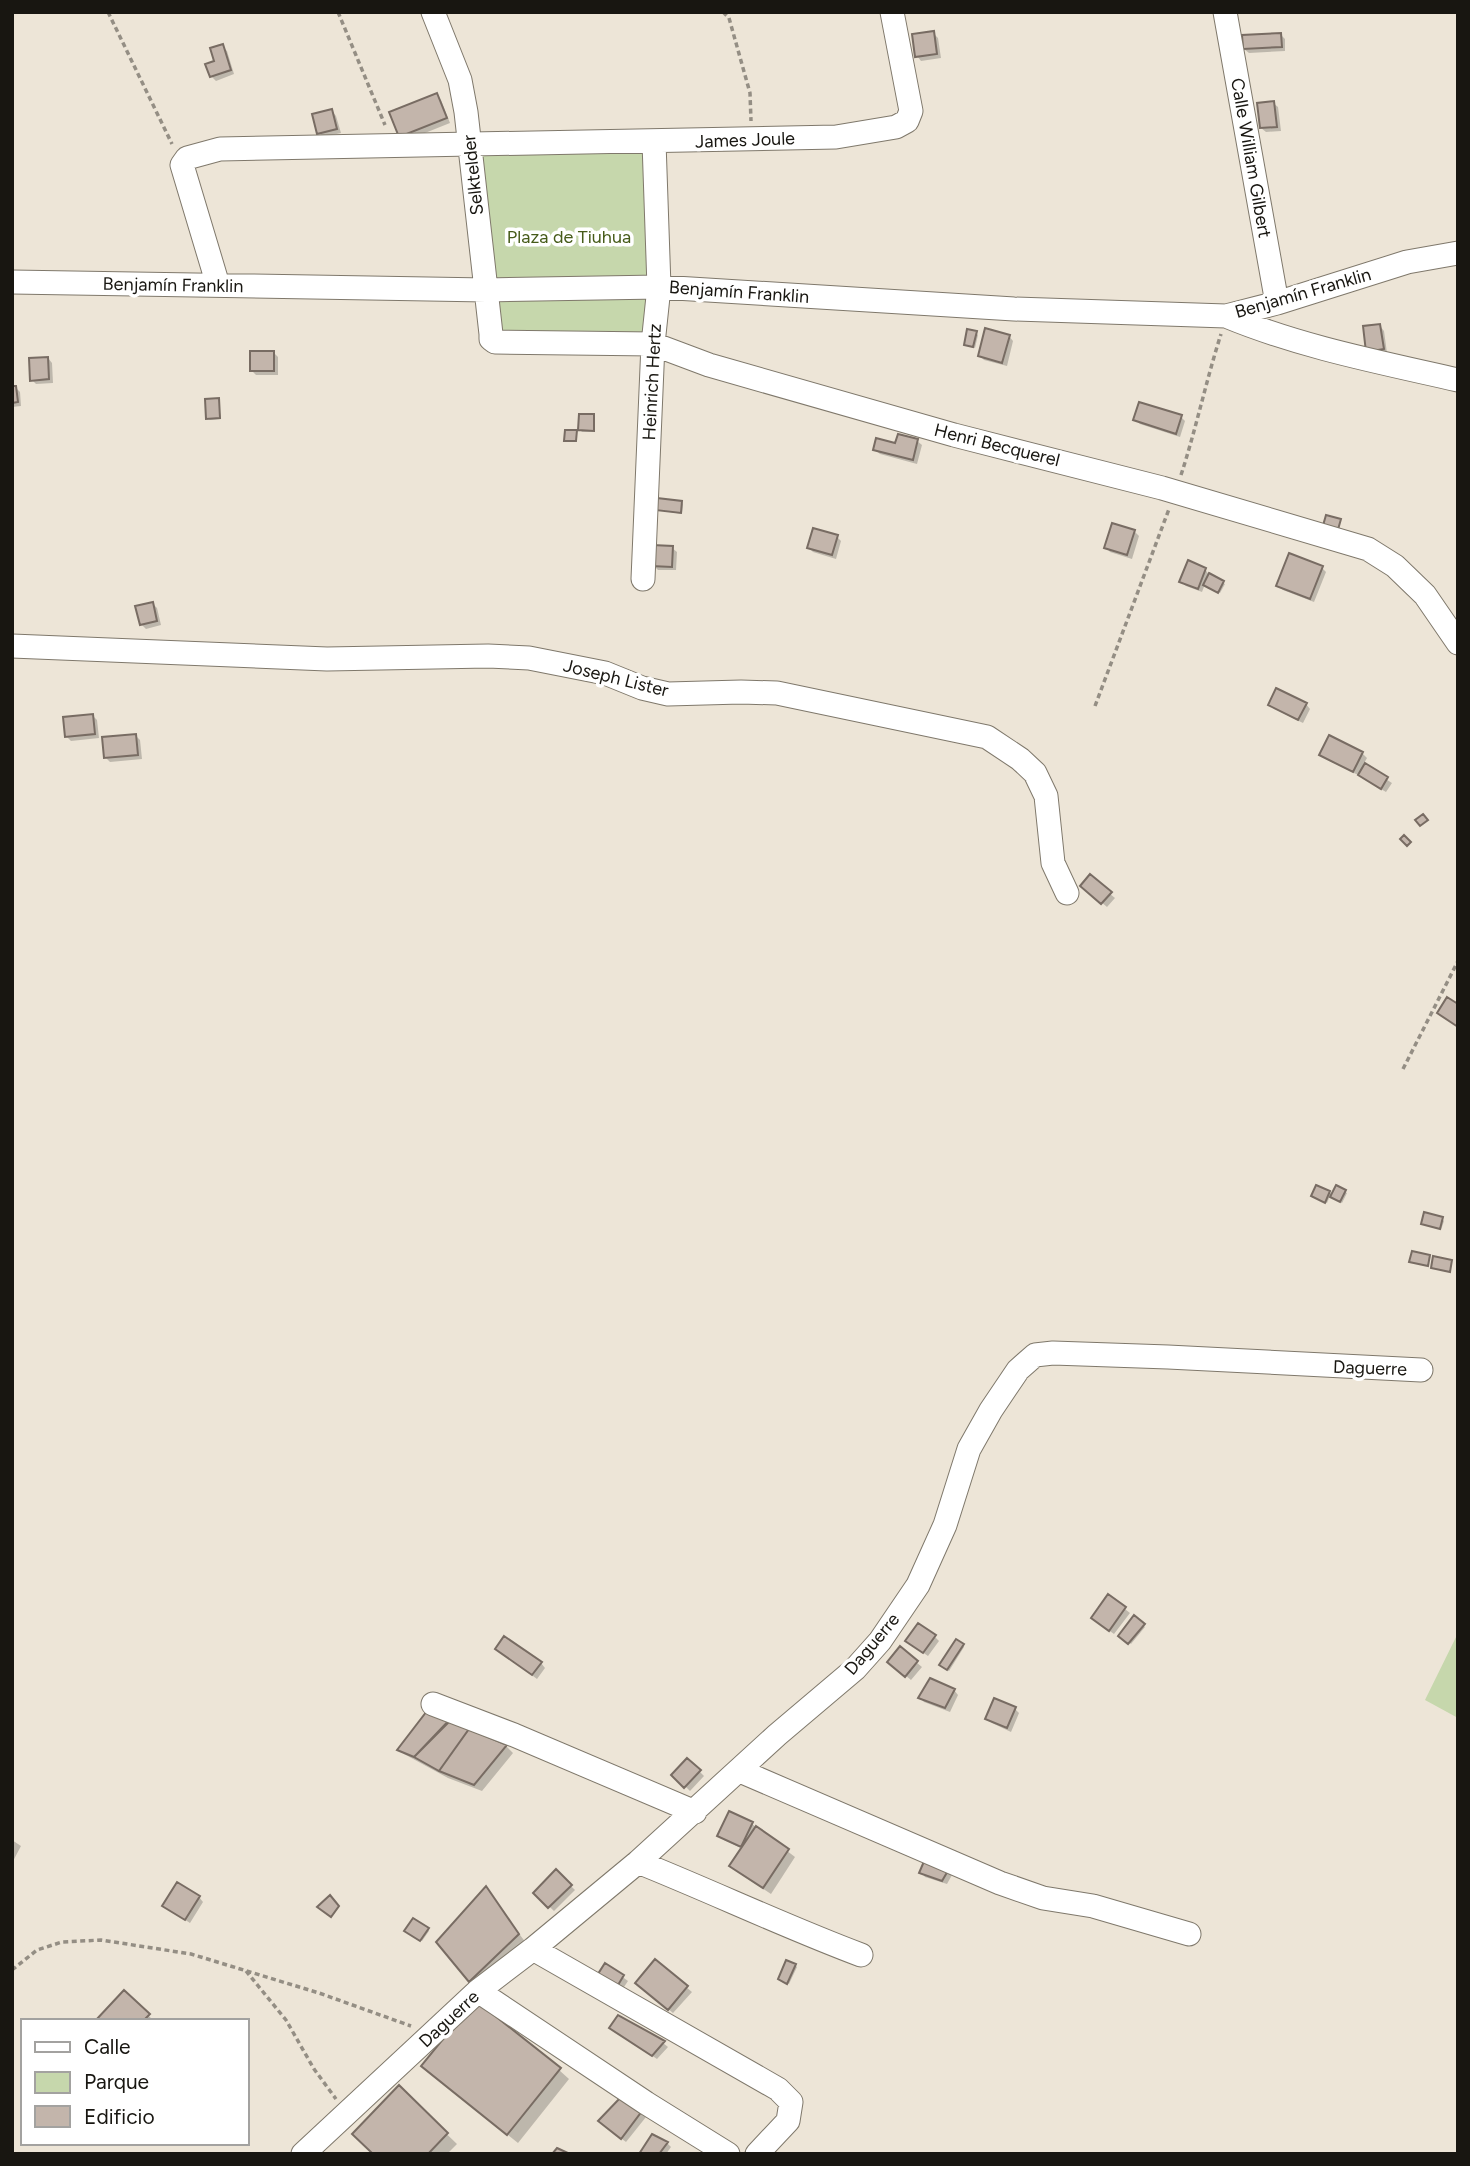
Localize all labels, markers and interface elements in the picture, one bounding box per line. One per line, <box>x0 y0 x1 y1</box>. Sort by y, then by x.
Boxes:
street label: Calle William Gilbert <box>1226 76 1276 240</box>
street label: James Joule <box>695 127 796 153</box>
street label: Selktelder <box>458 134 488 216</box>
park label: Plaza de Tiuhua <box>507 226 631 248</box>
street label: Benjamín Franklin <box>1232 263 1374 323</box>
street label: Benjamín Franklin <box>102 273 244 297</box>
street label: Benjamín Franklin <box>668 276 810 308</box>
street label: Heinrich Hertz <box>638 323 666 441</box>
street label: Henri Becquerel <box>932 419 1062 471</box>
street label: Joseph Lister <box>561 654 671 702</box>
street label: Daguerre <box>1333 1356 1408 1380</box>
street label: Daguerre <box>840 1608 904 1679</box>
street label: Daguerre <box>414 1986 484 2052</box>
legend <box>21 2019 248 2145</box>
text: Calle <box>84 2034 131 2059</box>
text: Parque <box>84 2069 149 2094</box>
text: Edificio <box>84 2104 155 2129</box>

